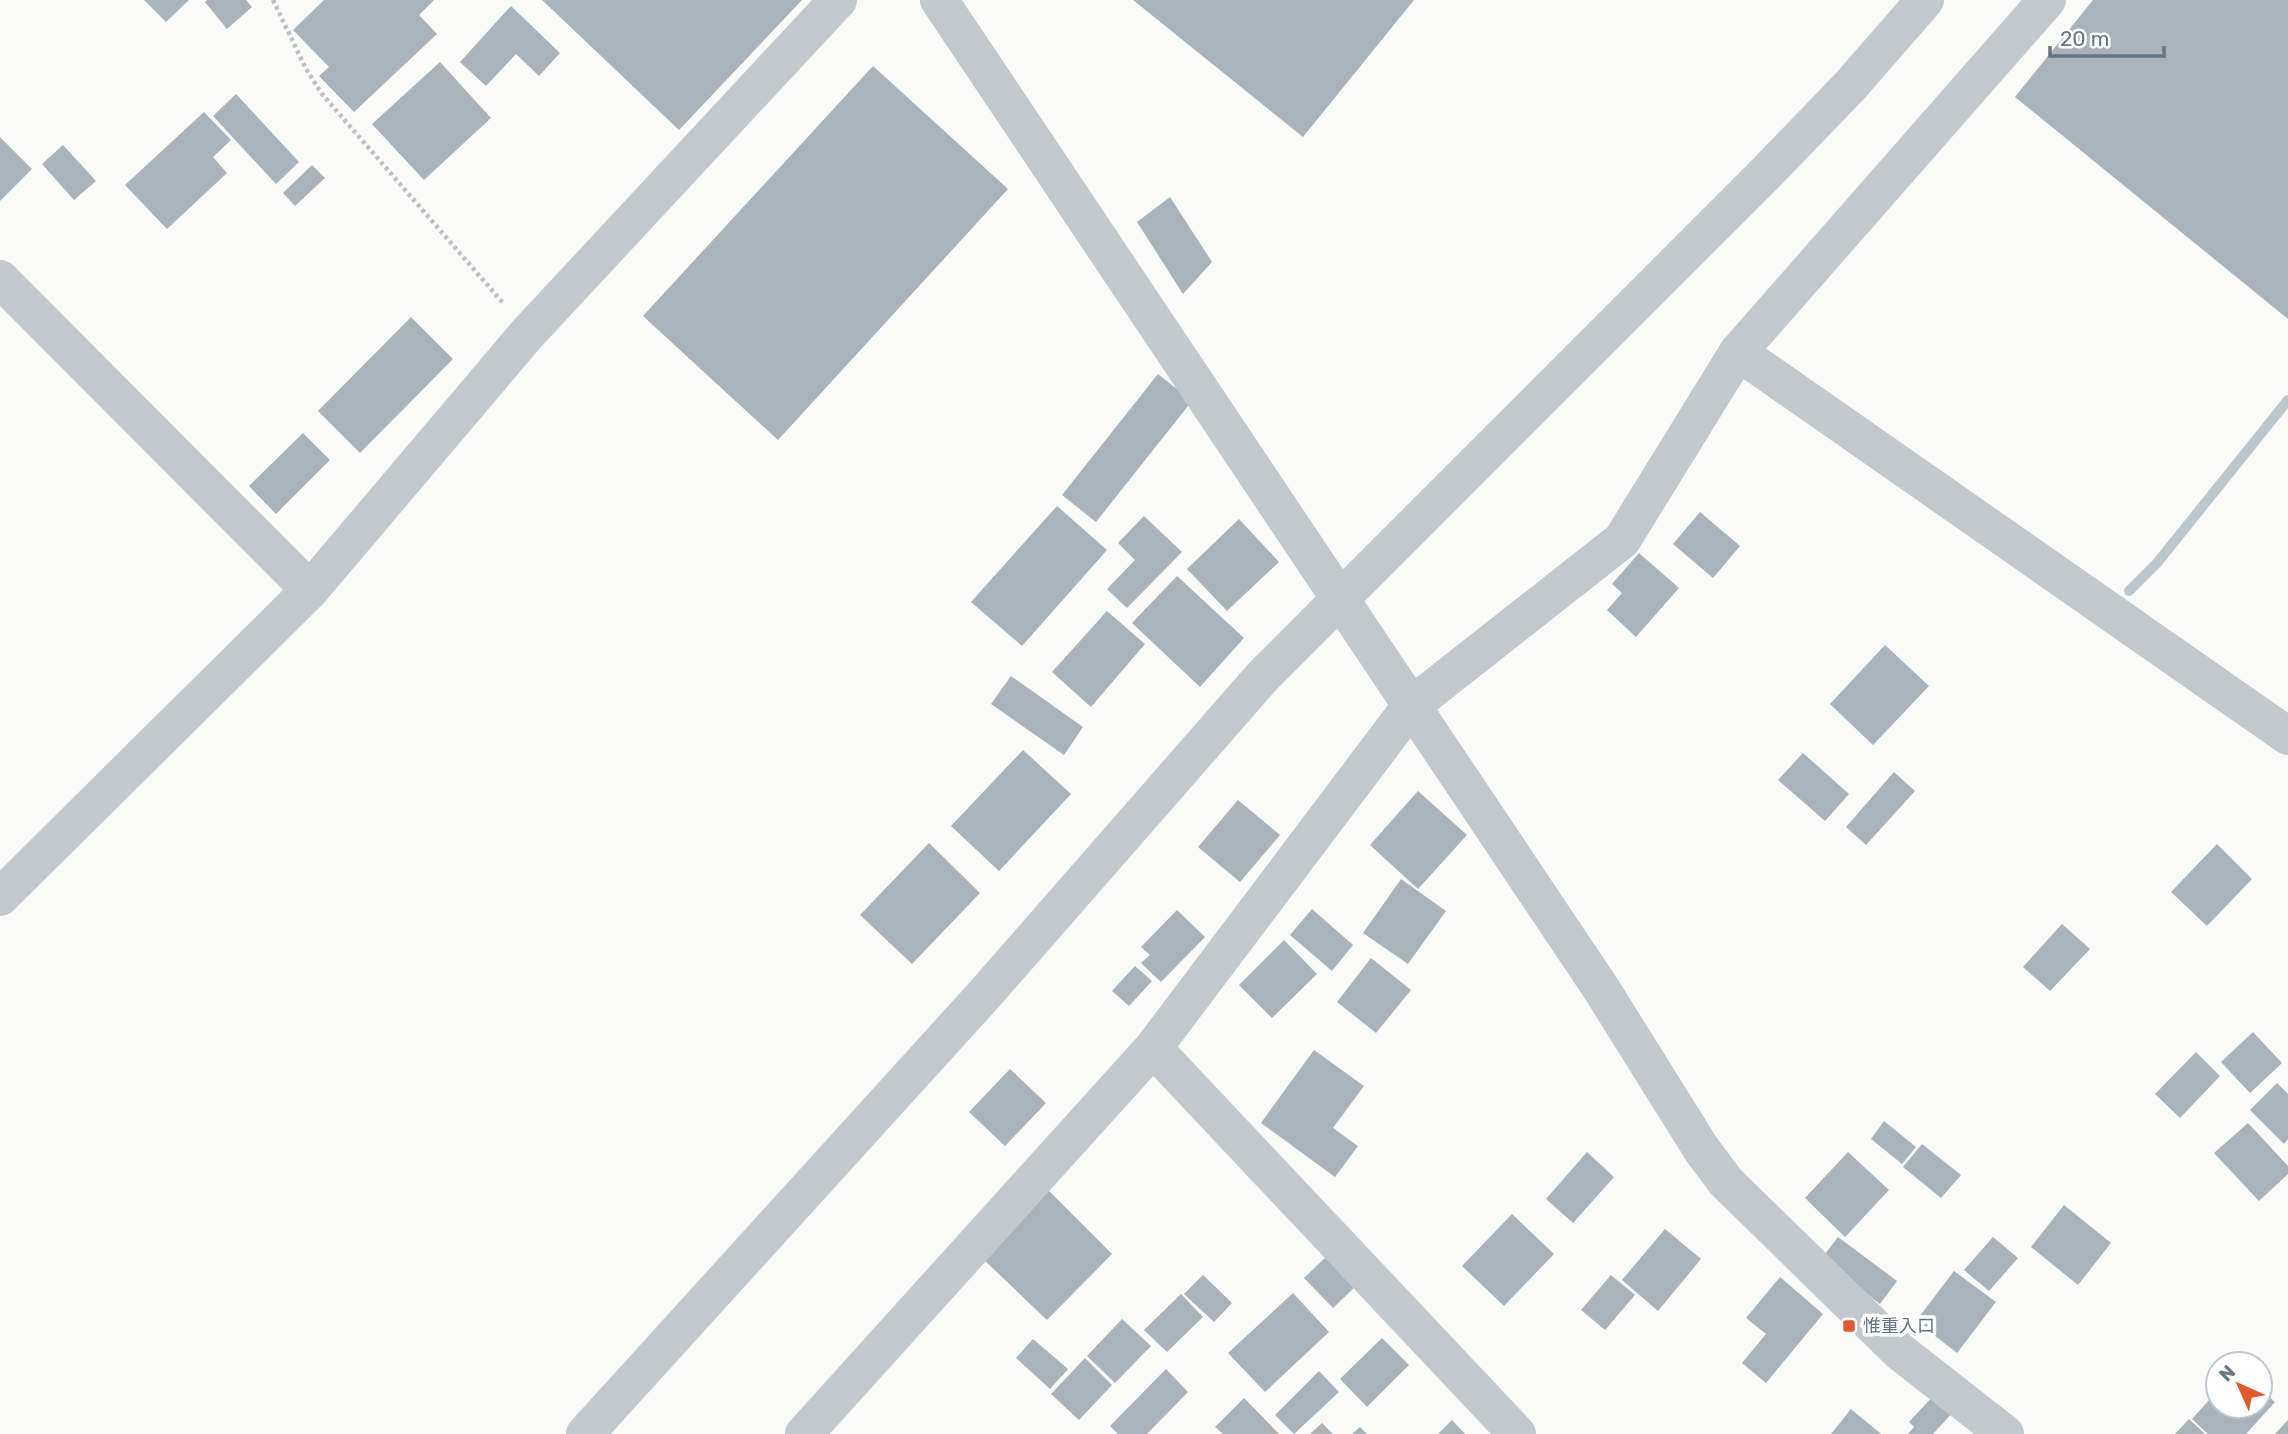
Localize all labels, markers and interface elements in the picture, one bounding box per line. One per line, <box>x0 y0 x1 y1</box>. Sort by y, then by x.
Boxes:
scale bar <box>2050 14 2164 58</box>
text: 20 m <box>2060 26 2109 51</box>
place label: 惟重入口 <box>1863 1315 1935 1337</box>
marker: 惟重入口 <box>1841 1318 1857 1334</box>
north arrow <box>2204 1350 2274 1420</box>
text: N <box>2214 1360 2240 1386</box>

